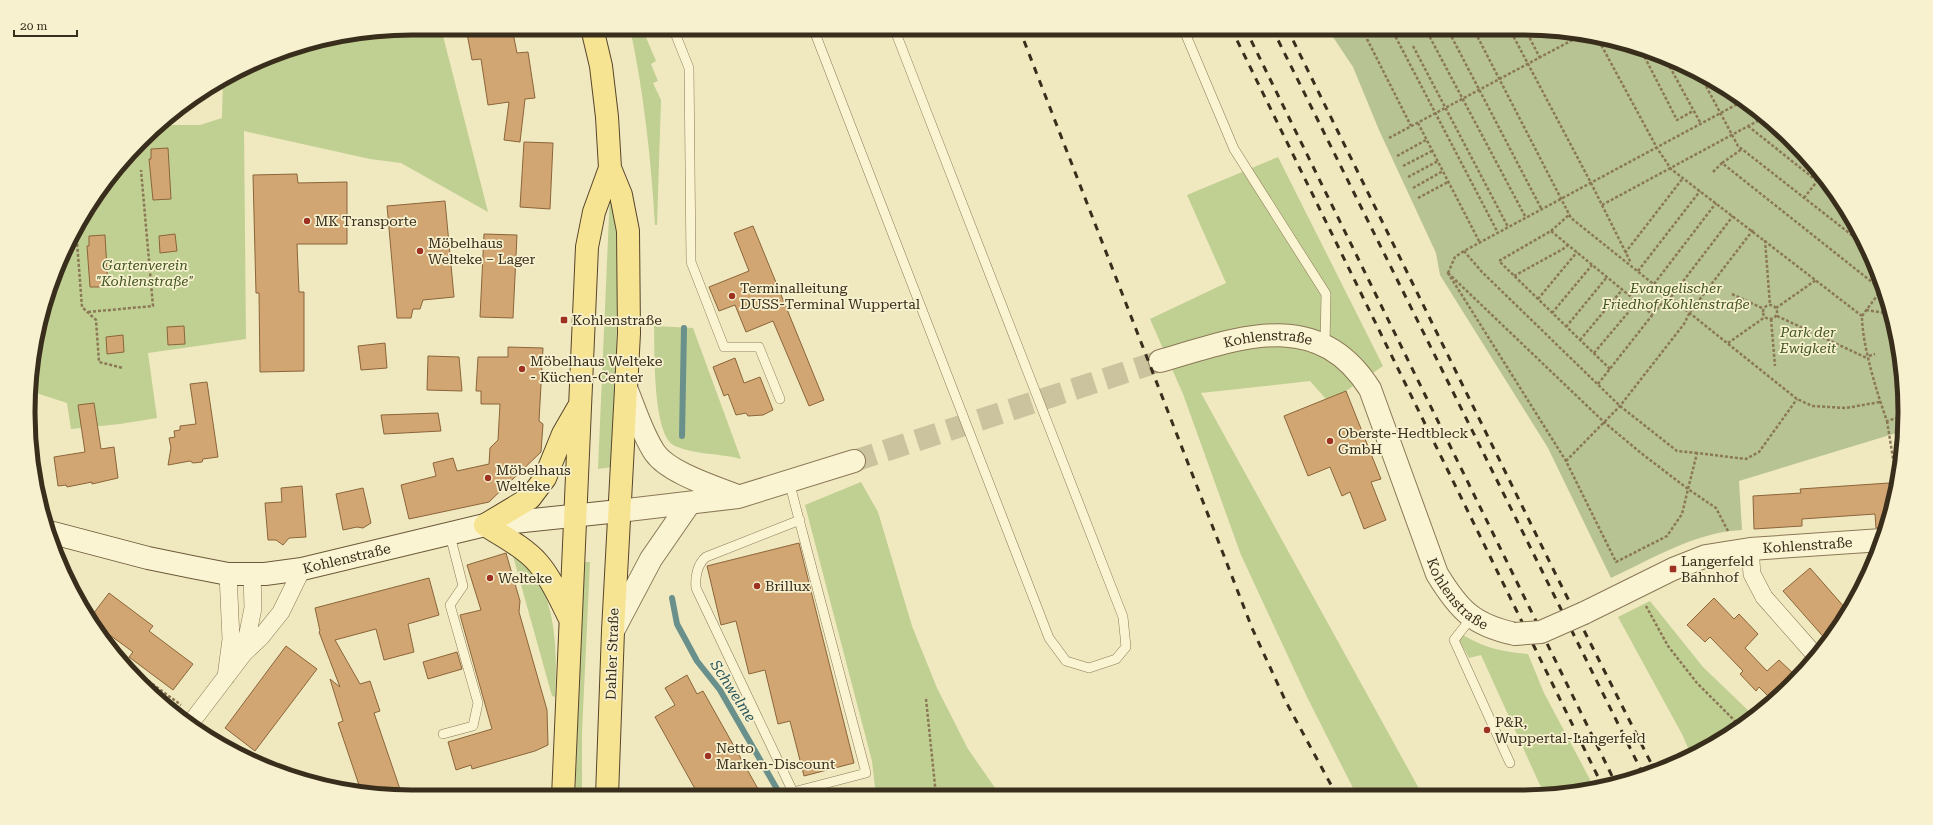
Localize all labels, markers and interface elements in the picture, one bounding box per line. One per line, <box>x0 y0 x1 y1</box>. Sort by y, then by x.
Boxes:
scale bar <box>14 12 77 38</box>
text: 20 m <box>20 19 47 33</box>
place label: MK Transporte <box>315 213 417 229</box>
marker: MK Transporte <box>302 216 312 226</box>
place label: Möbelhaus Welteke – Lager <box>428 235 535 267</box>
marker: Möbelhaus Welteke – Lager <box>415 246 425 256</box>
park label: Gartenverein "Kohlenstraße" <box>96 257 194 289</box>
place label: Terminalleitung DUSS-Terminal Wuppertal <box>740 280 921 312</box>
park label: Evangelischer Friedhof Kohlenstraße <box>1601 280 1750 312</box>
marker: Terminalleitung DUSS-Terminal Wuppertal <box>727 291 737 301</box>
place label: Kohlenstraße <box>572 312 662 328</box>
marker: Kohlenstraße <box>559 315 569 325</box>
park label: Park der Ewigkeit <box>1779 324 1837 356</box>
street label: Kohlenstraße <box>1222 327 1315 351</box>
place label: Möbelhaus Welteke - Küchen-Center <box>530 353 663 385</box>
marker: Möbelhaus Welteke - Küchen-Center <box>517 364 527 374</box>
place label: Oberste-Hedtbleck GmbH <box>1338 425 1469 457</box>
marker: Oberste-Hedtbleck GmbH <box>1325 436 1335 446</box>
place label: Möbelhaus Welteke <box>496 462 571 494</box>
marker: Möbelhaus Welteke <box>483 473 493 483</box>
street label: Kohlenstraße <box>1762 534 1853 556</box>
street label: Kohlenstraße <box>301 540 392 577</box>
place label: Langerfeld Bahnhof <box>1681 553 1754 585</box>
street label: Kohlenstraße <box>1424 556 1491 633</box>
marker: Langerfeld Bahnhof <box>1668 564 1678 574</box>
place label: Welteke <box>498 570 553 586</box>
marker: Welteke <box>485 573 495 583</box>
place label: Brillux <box>765 578 810 594</box>
marker: Brillux <box>752 581 762 591</box>
street label: Dahler Straße <box>602 607 622 700</box>
water label: Schwelme <box>706 656 760 726</box>
place label: P&R, Wuppertal-Langerfeld <box>1495 714 1646 746</box>
marker: P&R, Wuppertal-Langerfeld <box>1482 725 1492 735</box>
place label: Netto Marken-Discount <box>716 740 835 772</box>
marker: Netto Marken-Discount <box>703 751 713 761</box>

